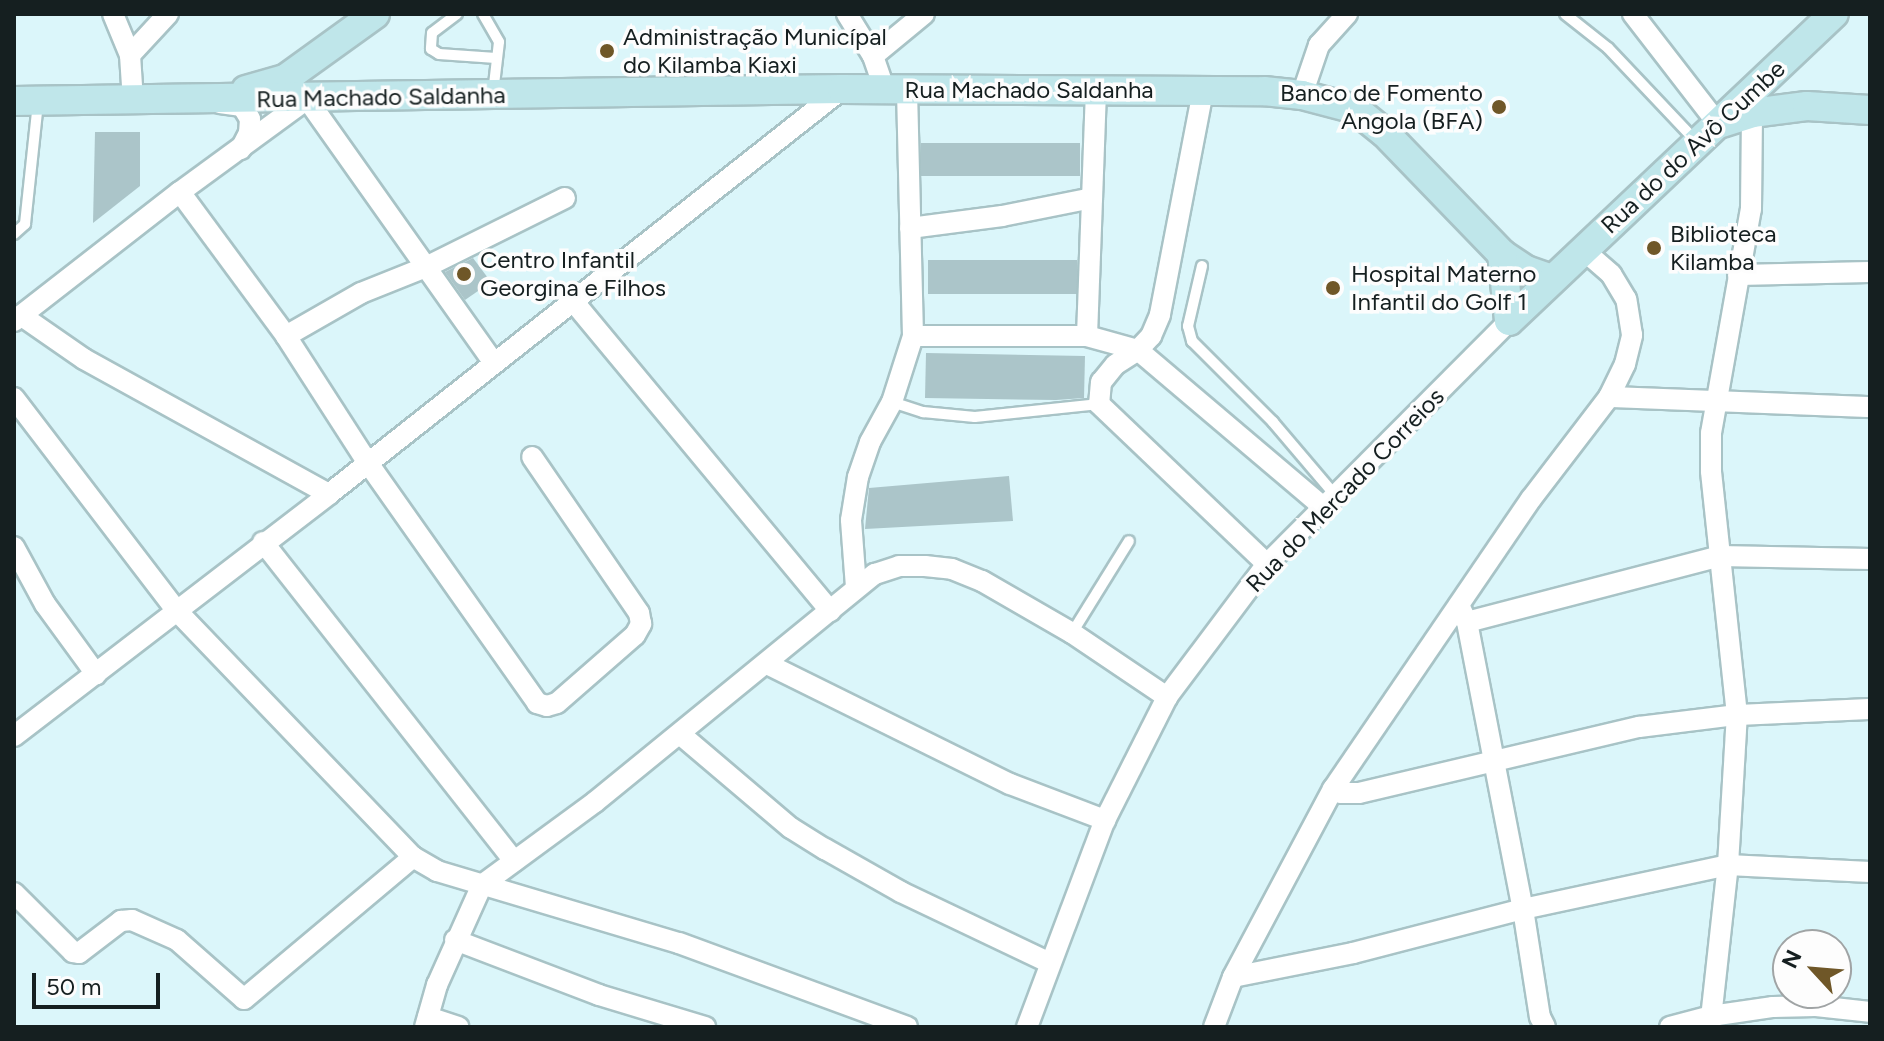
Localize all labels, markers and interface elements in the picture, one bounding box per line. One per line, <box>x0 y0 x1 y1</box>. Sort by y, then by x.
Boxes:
place label: Administração Municípal do Kilamba Kiaxi <box>623 23 887 79</box>
marker: Administração Municípal do Kilamba Kiaxi <box>598 42 616 60</box>
street label: Rua do do Avô Cumbe <box>1595 54 1791 240</box>
street label: Rua Machado Saldanha <box>904 76 1154 104</box>
place label: Banco de Fomento Angola (BFA) <box>1280 79 1483 135</box>
street label: Rua Machado Saldanha <box>256 80 506 114</box>
marker: Banco de Fomento Angola (BFA) <box>1490 98 1508 116</box>
place label: Biblioteca Kilamba <box>1670 220 1776 276</box>
marker: Biblioteca Kilamba <box>1645 239 1663 257</box>
place label: Centro Infantil Georgina e Filhos <box>480 246 666 302</box>
place label: Hospital Materno Infantil do Golf 1 <box>1351 260 1536 316</box>
marker: Centro Infantil Georgina e Filhos <box>455 265 473 283</box>
marker: Hospital Materno Infantil do Golf 1 <box>1322 277 1344 299</box>
street label: Rua do Mercado Correios <box>1240 382 1450 598</box>
north arrow <box>1772 929 1852 1009</box>
text: N <box>1776 946 1808 973</box>
scale bar <box>36 957 164 1007</box>
text: 50 m <box>46 972 102 1001</box>

